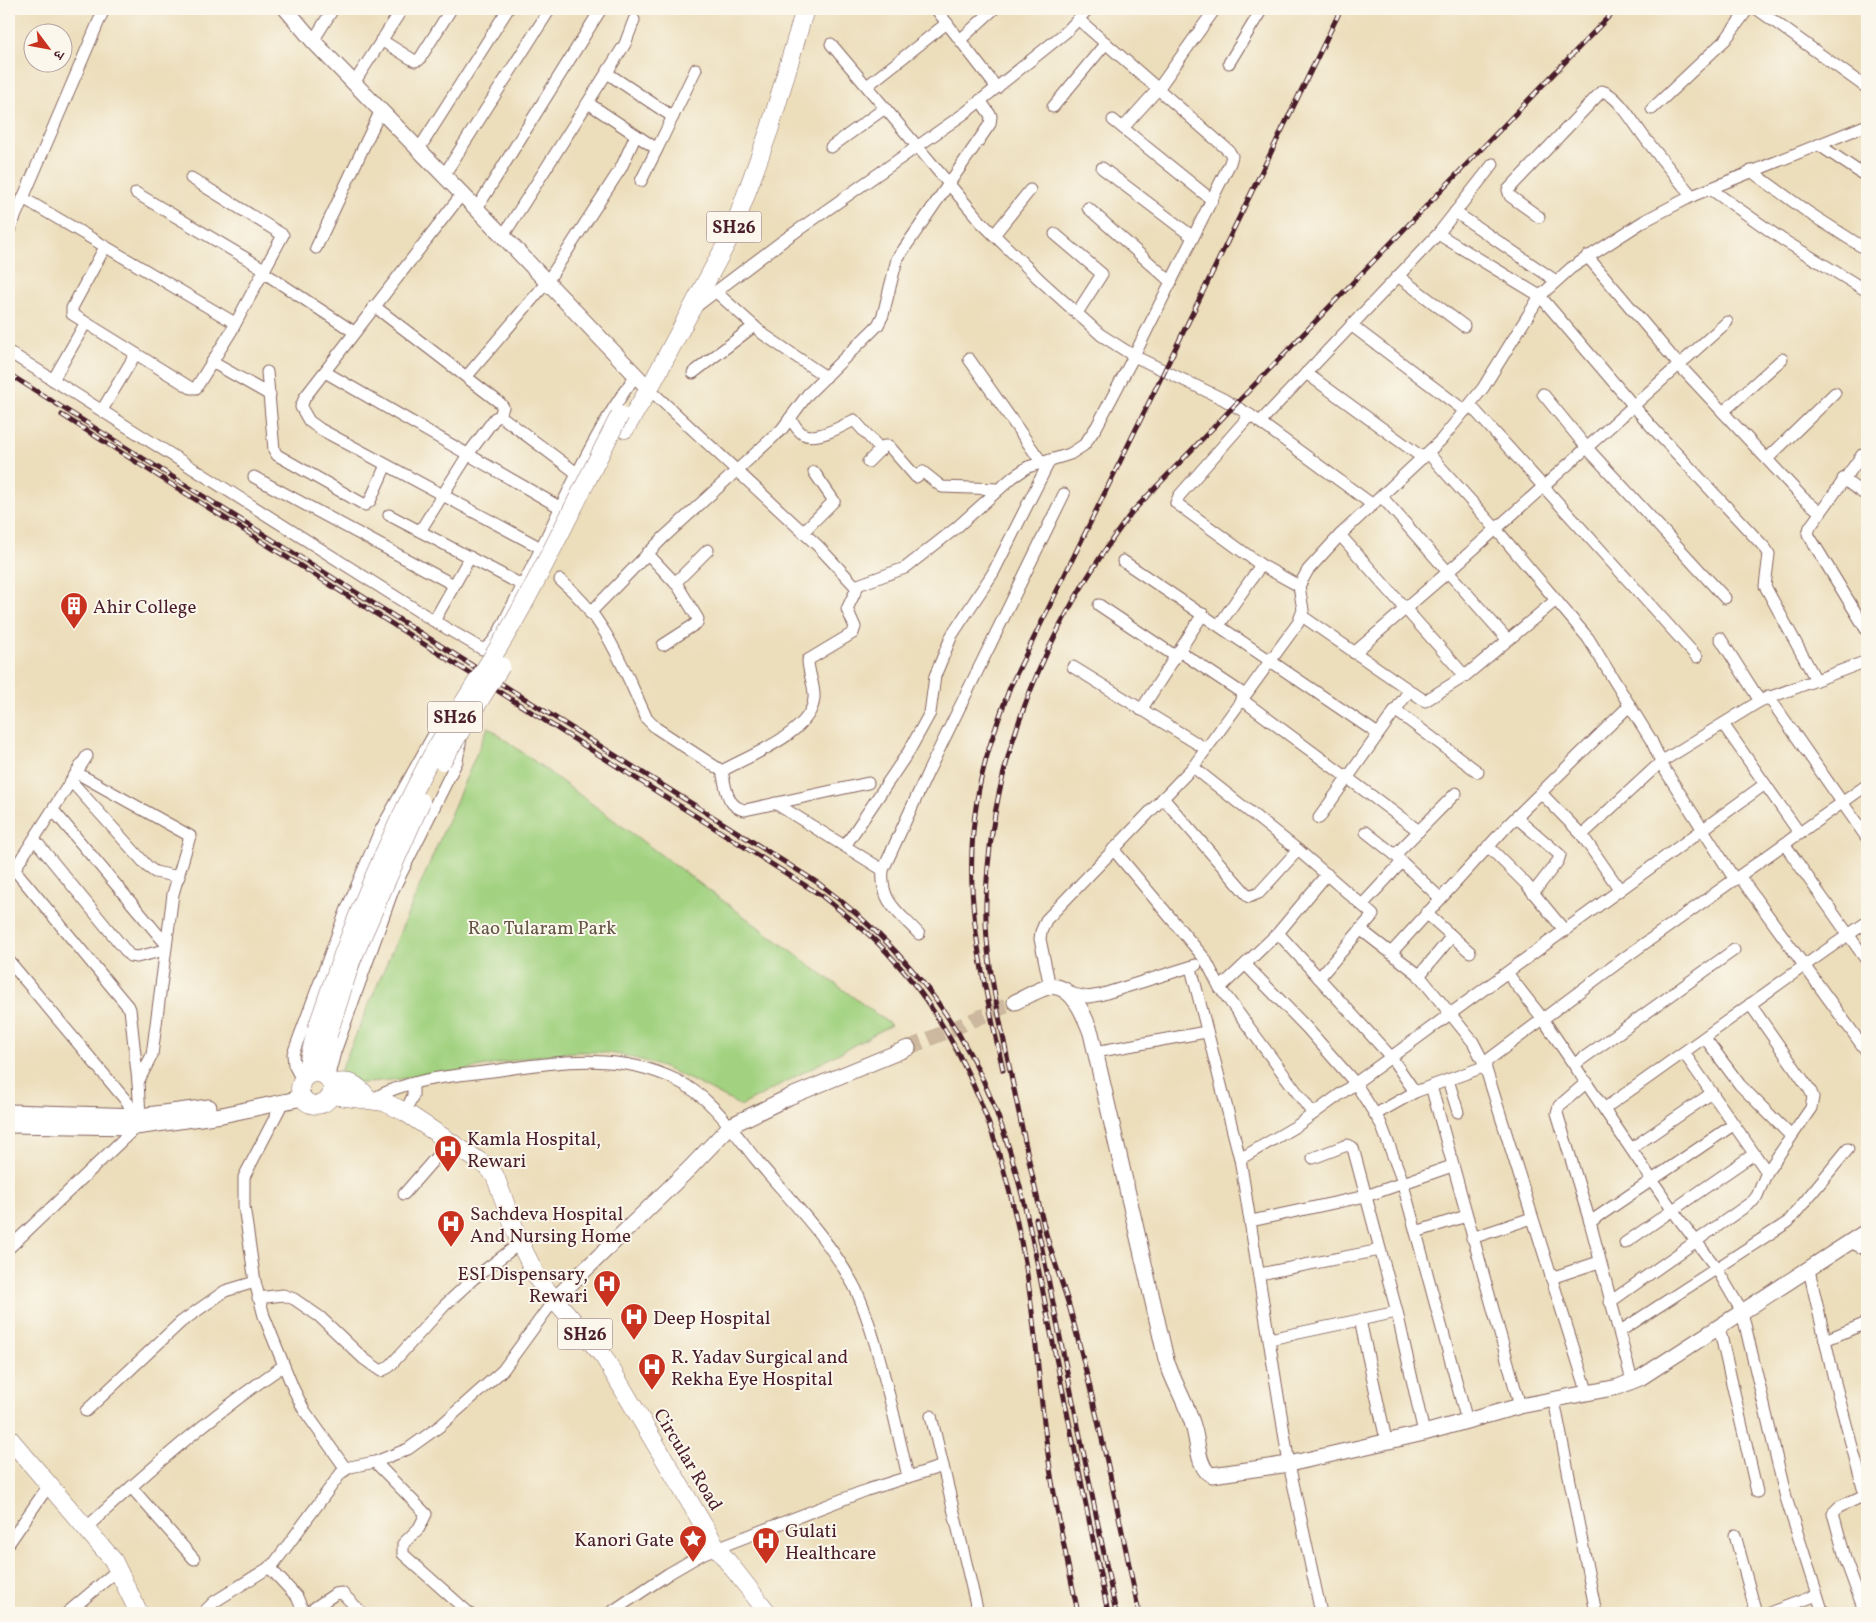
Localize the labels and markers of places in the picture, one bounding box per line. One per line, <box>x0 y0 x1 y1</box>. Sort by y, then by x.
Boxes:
building icon: Ahir College <box>59 591 89 630</box>
place label: Ahir College <box>93 595 197 621</box>
place label: Kamla Hospital, Rewari <box>467 1127 601 1175</box>
hospital icon: Kamla Hospital, Rewari <box>433 1134 463 1173</box>
place label: Sachdeva Hospital And Nursing Home <box>470 1202 631 1250</box>
hospital icon: Sachdeva Hospital And Nursing Home <box>436 1209 466 1248</box>
place label: ESI Dispensary, Rewari <box>458 1262 588 1310</box>
hospital icon: ESI Dispensary, Rewari <box>592 1269 622 1308</box>
hospital icon: Deep Hospital <box>619 1302 649 1341</box>
place label: Deep Hospital <box>653 1306 771 1332</box>
place label: R. Yadav Surgical and Rekha Eye Hospital <box>671 1345 848 1393</box>
hospital icon: R. Yadav Surgical and Rekha Eye Hospital <box>637 1352 667 1391</box>
place label: Gulati Healthcare <box>785 1519 876 1567</box>
place icon: Kanori Gate <box>678 1524 708 1563</box>
hospital icon: Gulati Healthcare <box>751 1526 781 1565</box>
place label: Kanori Gate <box>574 1528 674 1554</box>

